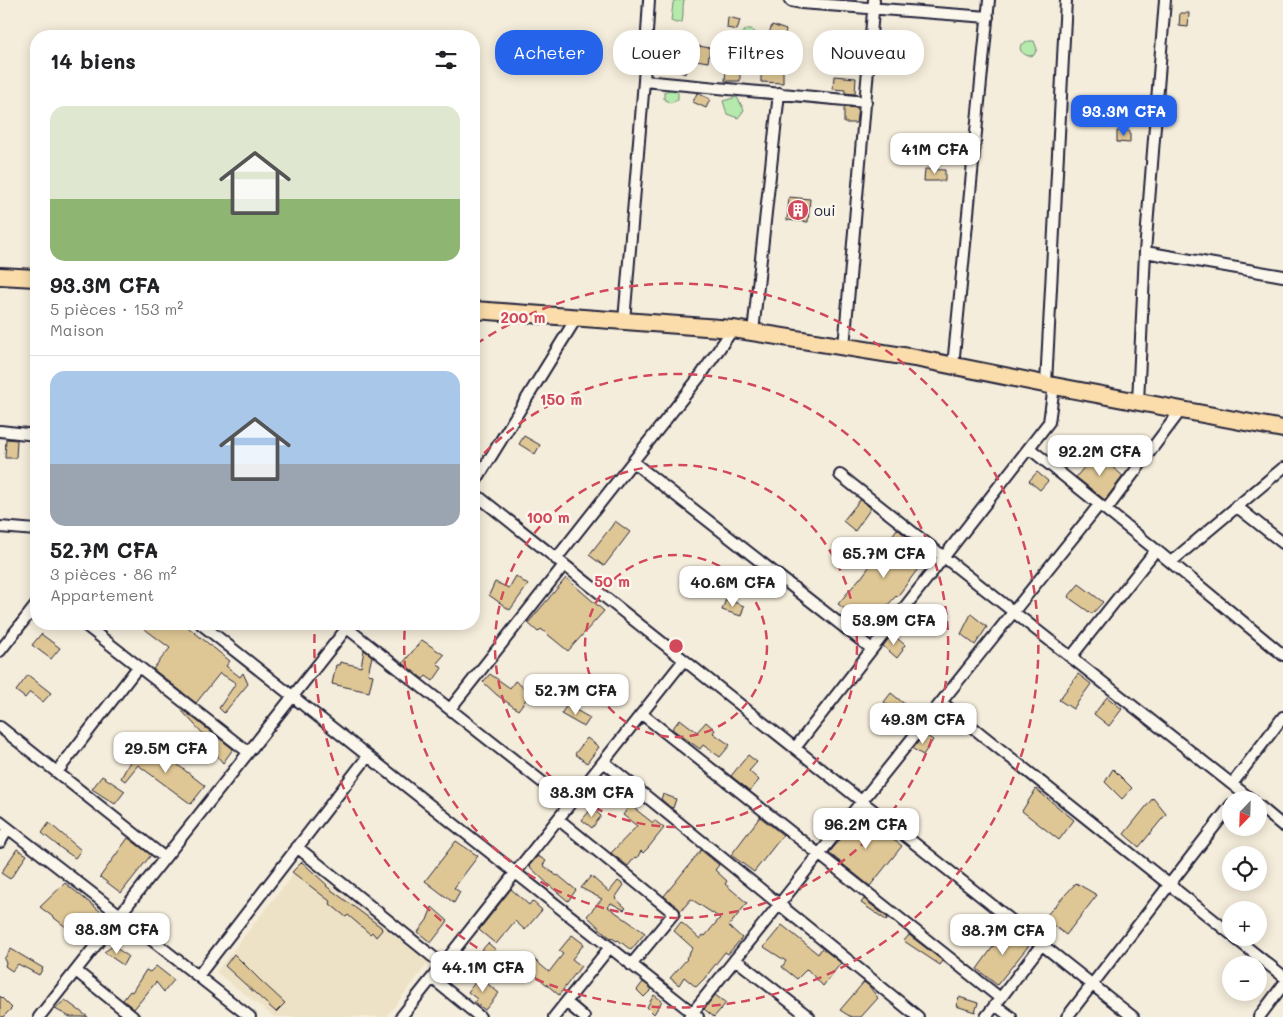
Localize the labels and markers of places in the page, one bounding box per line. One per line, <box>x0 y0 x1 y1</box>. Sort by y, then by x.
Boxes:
pin: 93.3M CFA <box>1067 94 1181 137</box>
pin: 41M CFA <box>889 132 981 175</box>
building icon: oui <box>786 198 810 222</box>
place label: oui <box>814 200 836 220</box>
pin: 92.2M CFA <box>1043 434 1157 477</box>
pin: 65.7M CFA <box>827 536 941 579</box>
pin: 40.6M CFA <box>676 566 790 608</box>
pin: 53.9M CFA <box>837 604 951 646</box>
centre of rings <box>667 637 685 655</box>
pin: 52.7M CFA <box>519 674 633 716</box>
pin: 49.3M CFA <box>866 702 980 745</box>
pin: 29.5M CFA <box>109 732 223 774</box>
pin: 38.3M CFA <box>535 776 649 818</box>
pin: 96.2M CFA <box>809 808 923 850</box>
pin: 38.3M CFA <box>60 912 174 955</box>
pin: 38.7M CFA <box>946 914 1060 956</box>
pin: 44.1M CFA <box>426 950 540 993</box>

